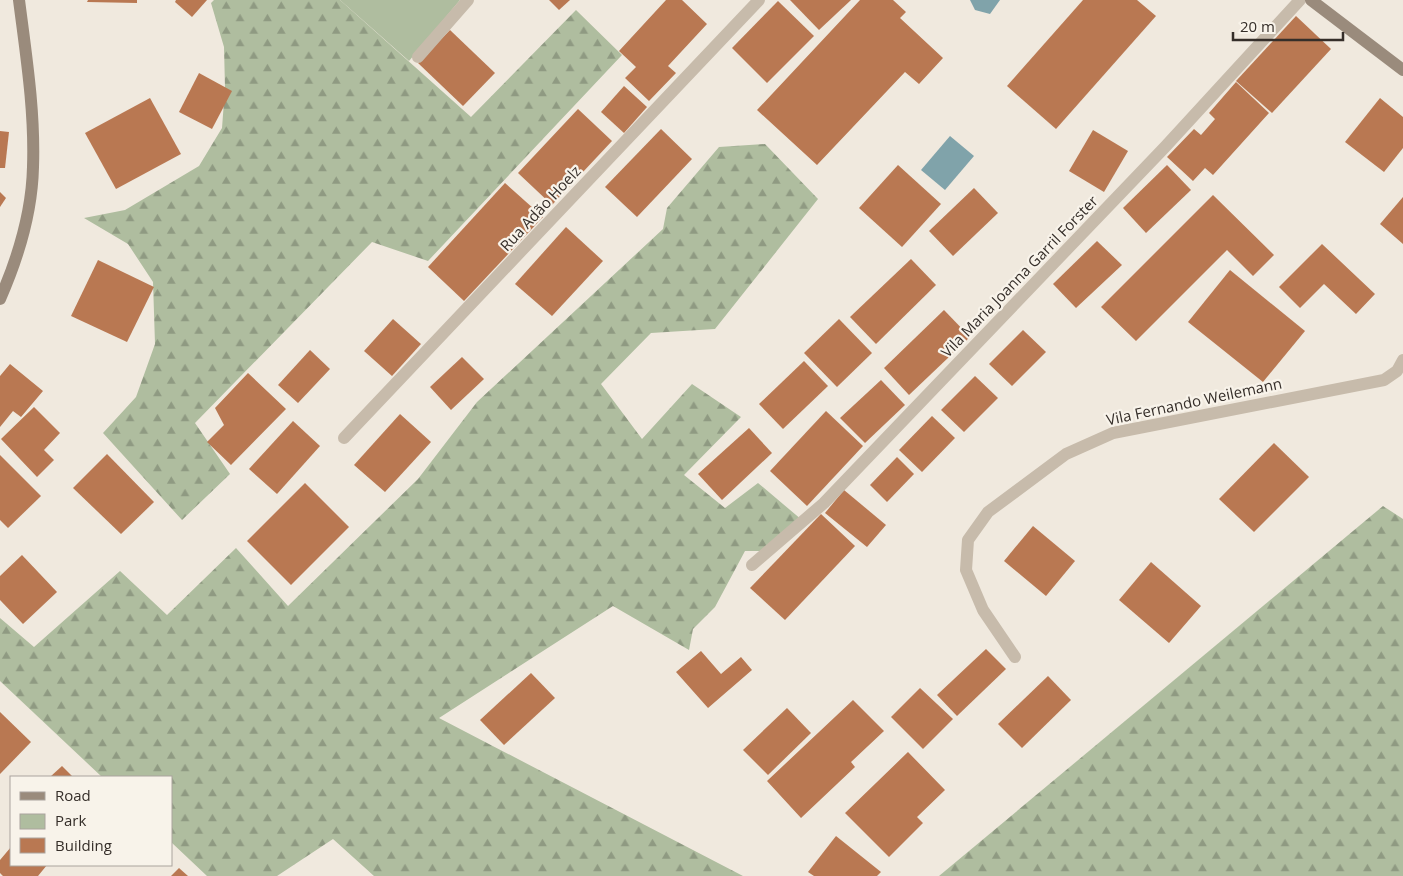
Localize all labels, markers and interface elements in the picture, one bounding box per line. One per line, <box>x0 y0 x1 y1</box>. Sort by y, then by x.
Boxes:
scale bar <box>1233 10 1343 42</box>
text: 20 m <box>1240 16 1275 36</box>
street label: Rua Adão Hoelz <box>495 161 585 255</box>
street label: Vila Maria Joanna Garril Forster <box>936 191 1102 361</box>
street label: Vila Fernando Weilemann <box>1104 373 1284 429</box>
legend <box>10 776 172 866</box>
text: Road <box>55 785 91 805</box>
text: Park <box>55 810 86 830</box>
text: Building <box>55 835 112 855</box>

